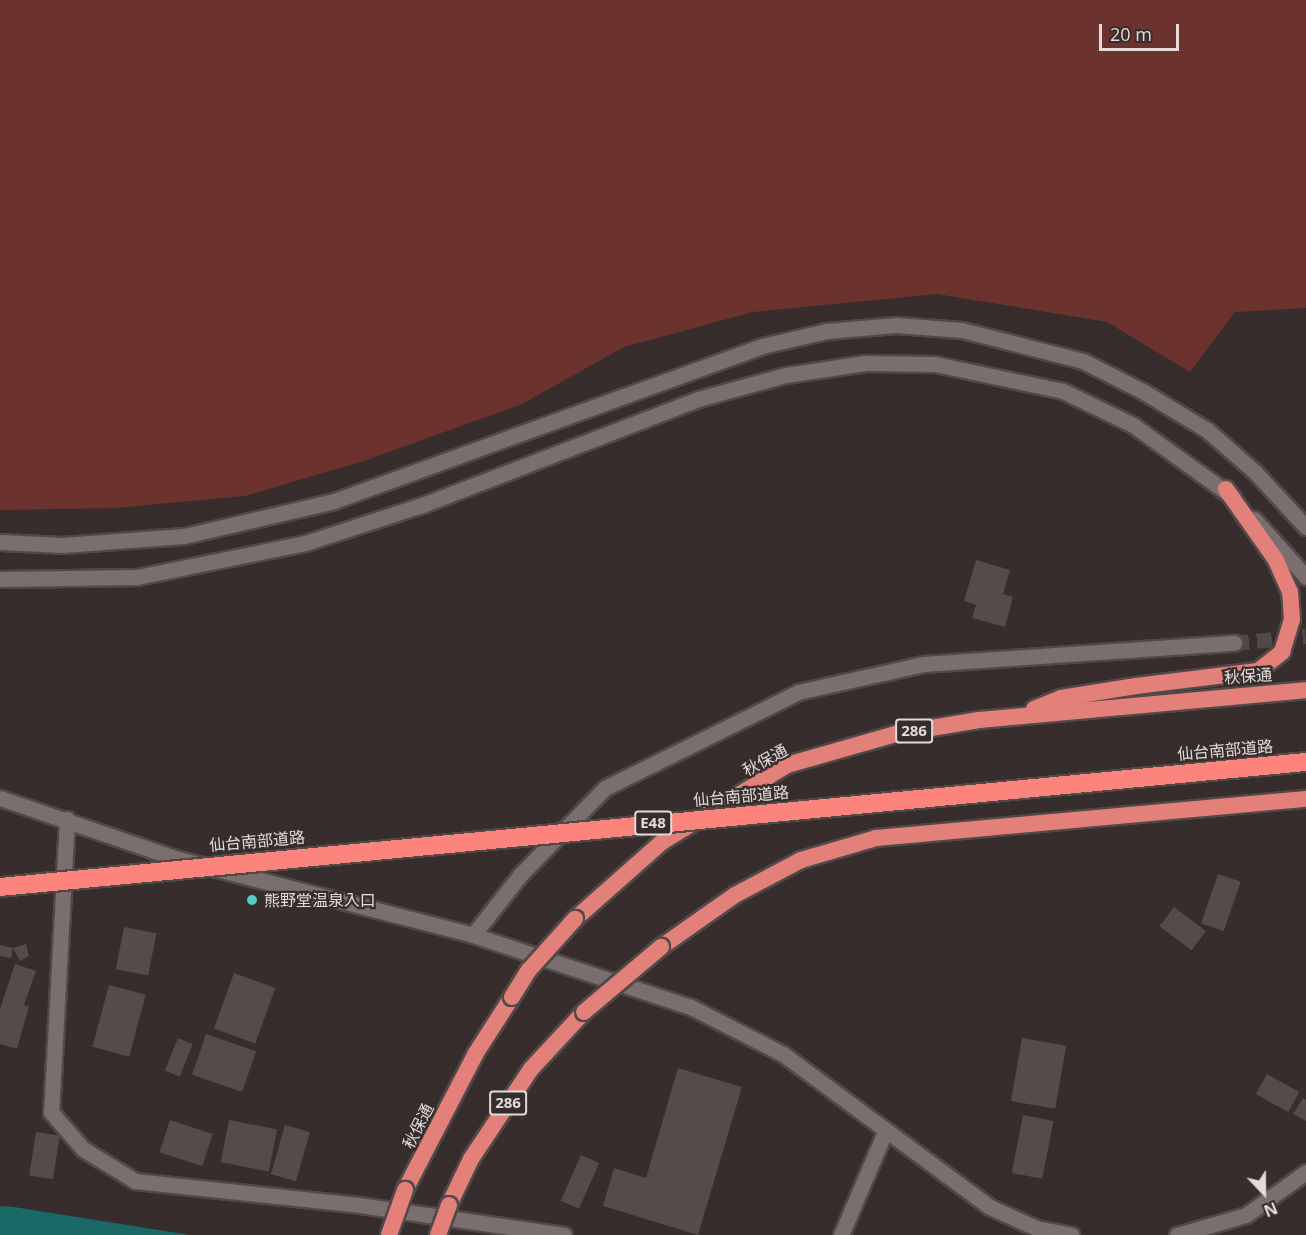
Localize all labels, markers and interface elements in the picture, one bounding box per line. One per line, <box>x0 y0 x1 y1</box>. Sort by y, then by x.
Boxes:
scale bar <box>1102 12 1182 50</box>
text: 20 m <box>1110 22 1152 46</box>
street label: 秋保通 <box>1223 665 1273 687</box>
road number: 286 <box>894 719 934 743</box>
street label: 仙台南部道路 <box>1176 736 1274 764</box>
street label: 秋保通 <box>739 740 791 780</box>
street label: 仙台南部道路 <box>692 782 790 810</box>
road number: E48 <box>634 811 672 835</box>
street label: 仙台南部道路 <box>208 827 306 855</box>
place label: 熊野堂温泉入口 <box>264 890 376 910</box>
marker: 熊野堂温泉入口 <box>245 893 259 907</box>
road number: 286 <box>488 1091 528 1115</box>
street label: 秋保通 <box>399 1100 437 1152</box>
north arrow <box>1234 1163 1294 1223</box>
text: N <box>1261 1197 1281 1222</box>

